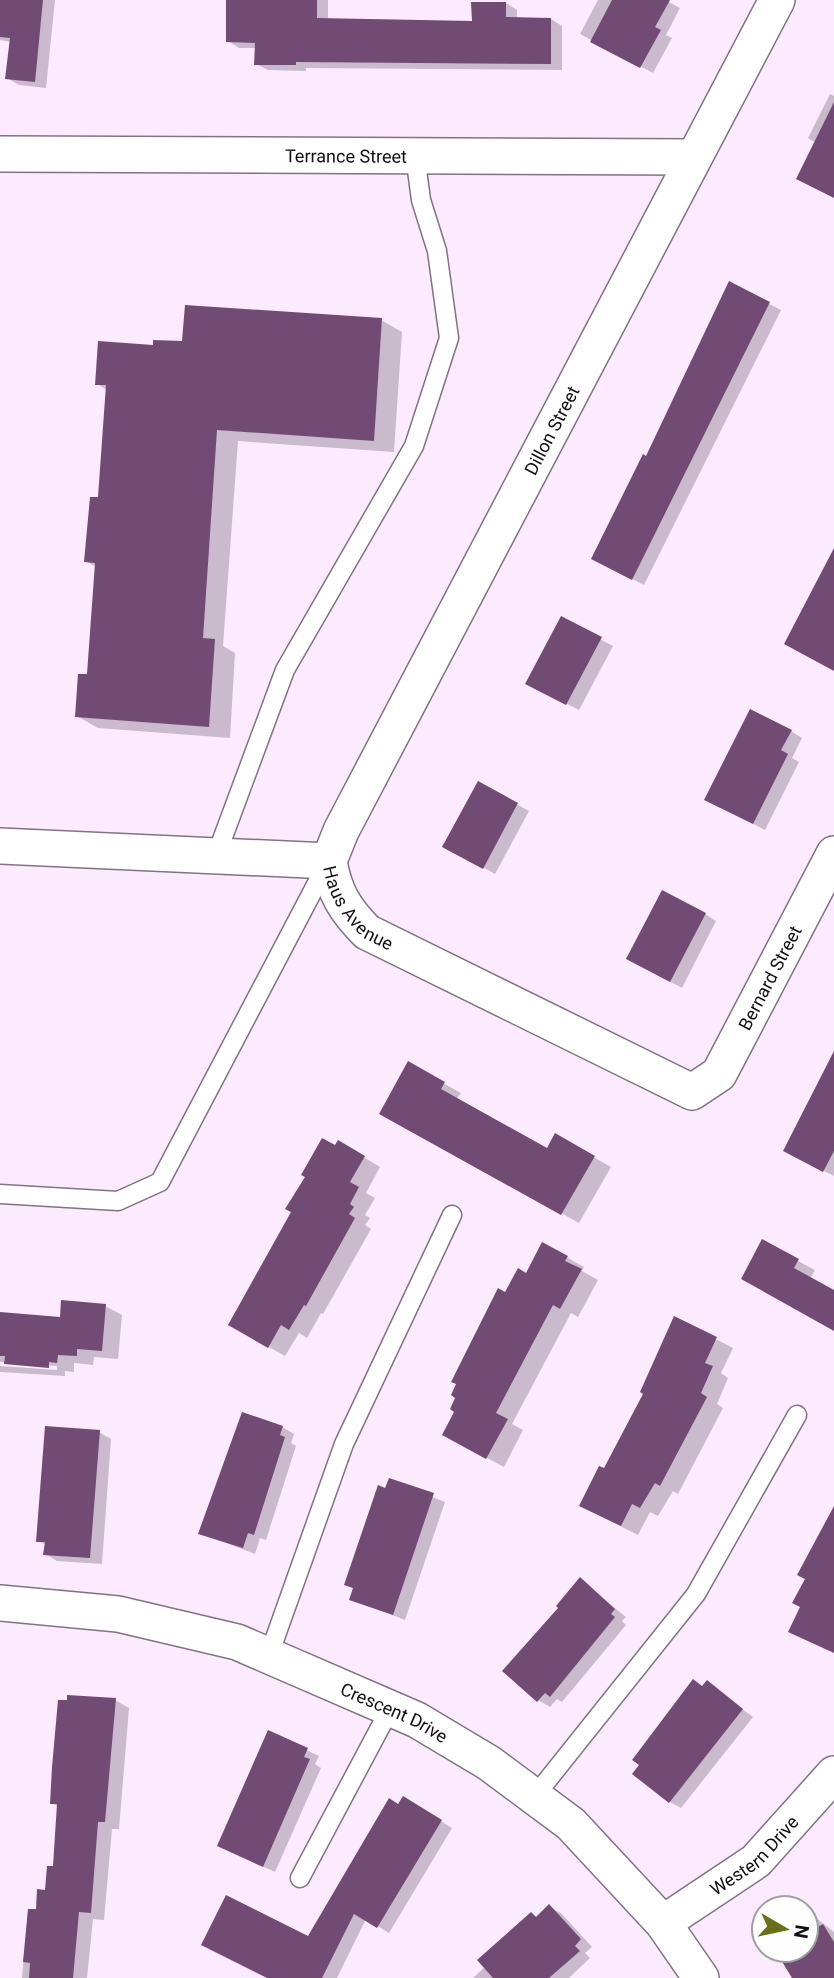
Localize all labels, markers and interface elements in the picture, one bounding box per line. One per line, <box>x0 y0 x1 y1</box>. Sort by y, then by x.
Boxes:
street label: Terrance Street <box>285 145 407 166</box>
street label: Dillon Street <box>519 382 583 478</box>
street label: Haus Avenue <box>320 864 397 954</box>
street label: Bernard Street <box>734 922 805 1033</box>
street label: Crescent Drive <box>338 1678 452 1747</box>
street label: Western Drive <box>706 1811 802 1899</box>
north arrow <box>750 1894 820 1964</box>
text: N <box>789 1923 814 1940</box>

